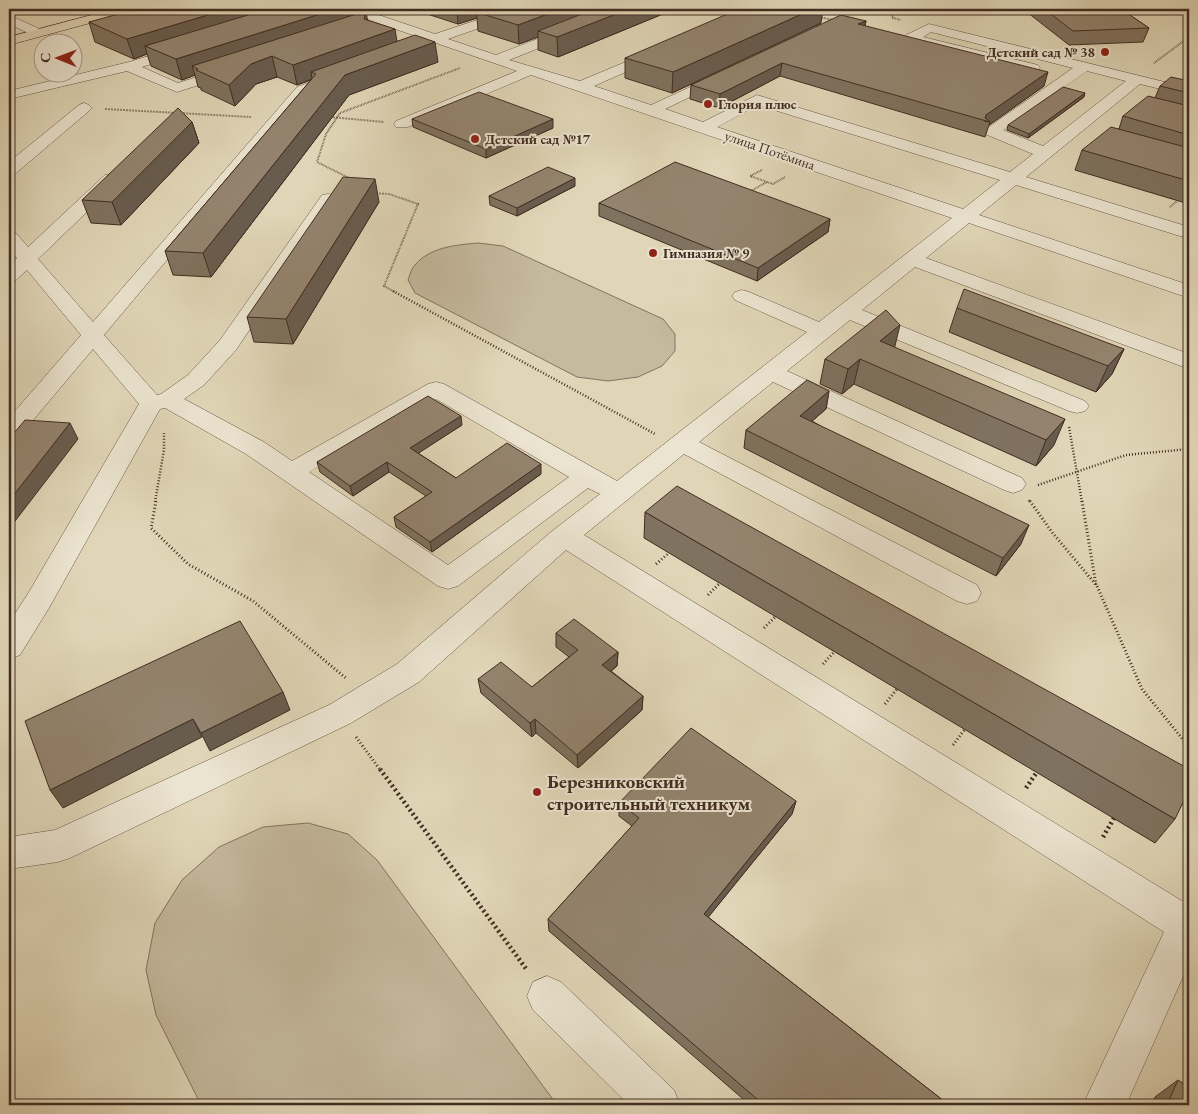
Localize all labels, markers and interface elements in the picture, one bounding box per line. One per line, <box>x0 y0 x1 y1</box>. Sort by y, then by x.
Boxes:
north arrow <box>32 32 82 82</box>
place label: Детский сад № 38 <box>986 43 1095 61</box>
marker: Детский сад № 38 <box>1099 46 1111 58</box>
text: С <box>36 53 54 63</box>
place label: Глория плюс <box>718 95 797 113</box>
marker: Глория плюс <box>702 98 714 110</box>
street label: улица Потёмина <box>723 126 818 174</box>
place label: Детский сад №17 <box>485 130 591 148</box>
marker: Детский сад №17 <box>469 133 481 145</box>
place label: Гимназия № 9 <box>663 244 750 262</box>
marker: Гимназия № 9 <box>647 247 659 259</box>
place label: Березниковский строительный техникум <box>547 769 751 816</box>
marker: Березниковский строительный техникум <box>531 786 543 798</box>

